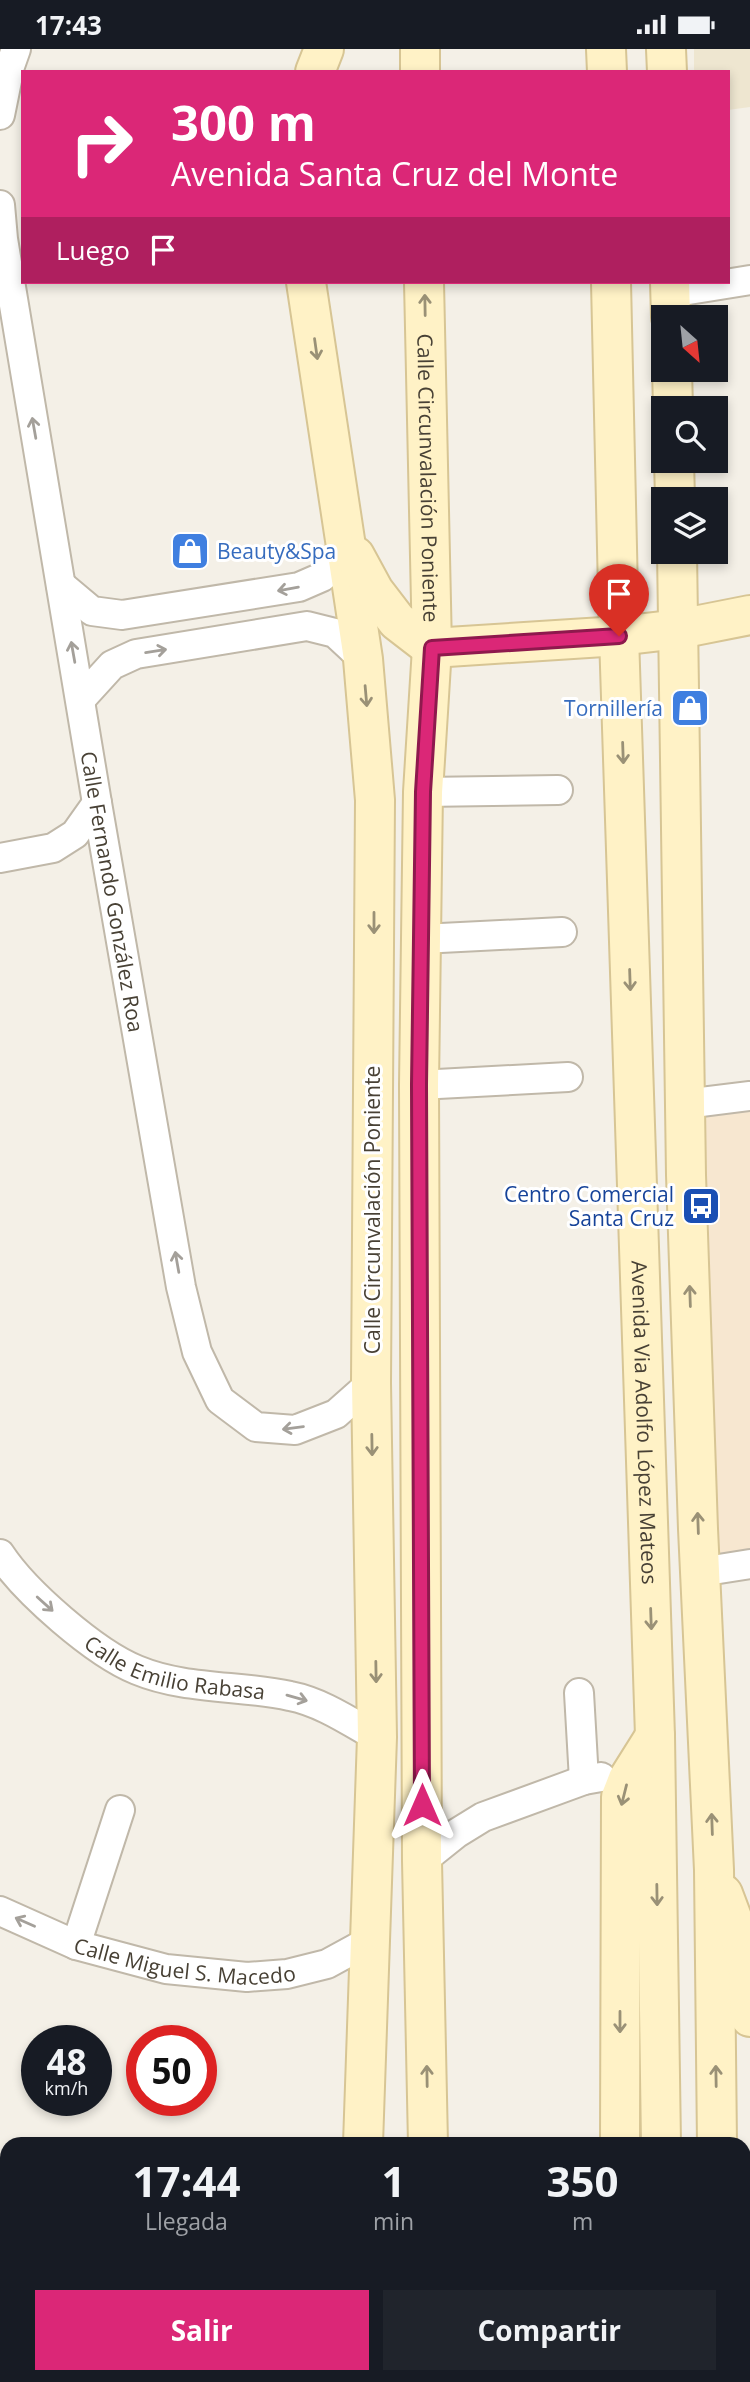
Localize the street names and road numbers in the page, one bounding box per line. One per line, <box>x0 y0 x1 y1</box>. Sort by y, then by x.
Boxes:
street label: Calle Circunvalación Poniente <box>411 333 445 623</box>
street label: Calle Fernando González Roa <box>75 749 151 1034</box>
street label: Calle Circunvalación Poniente <box>358 1066 386 1354</box>
street label: Avenida Via Adolfo López Mateos <box>625 1260 664 1585</box>
street label: Calle Emilio Rabasa <box>79 1629 267 1706</box>
street label: Calle Miguel S. Macedo <box>71 1931 298 1991</box>

